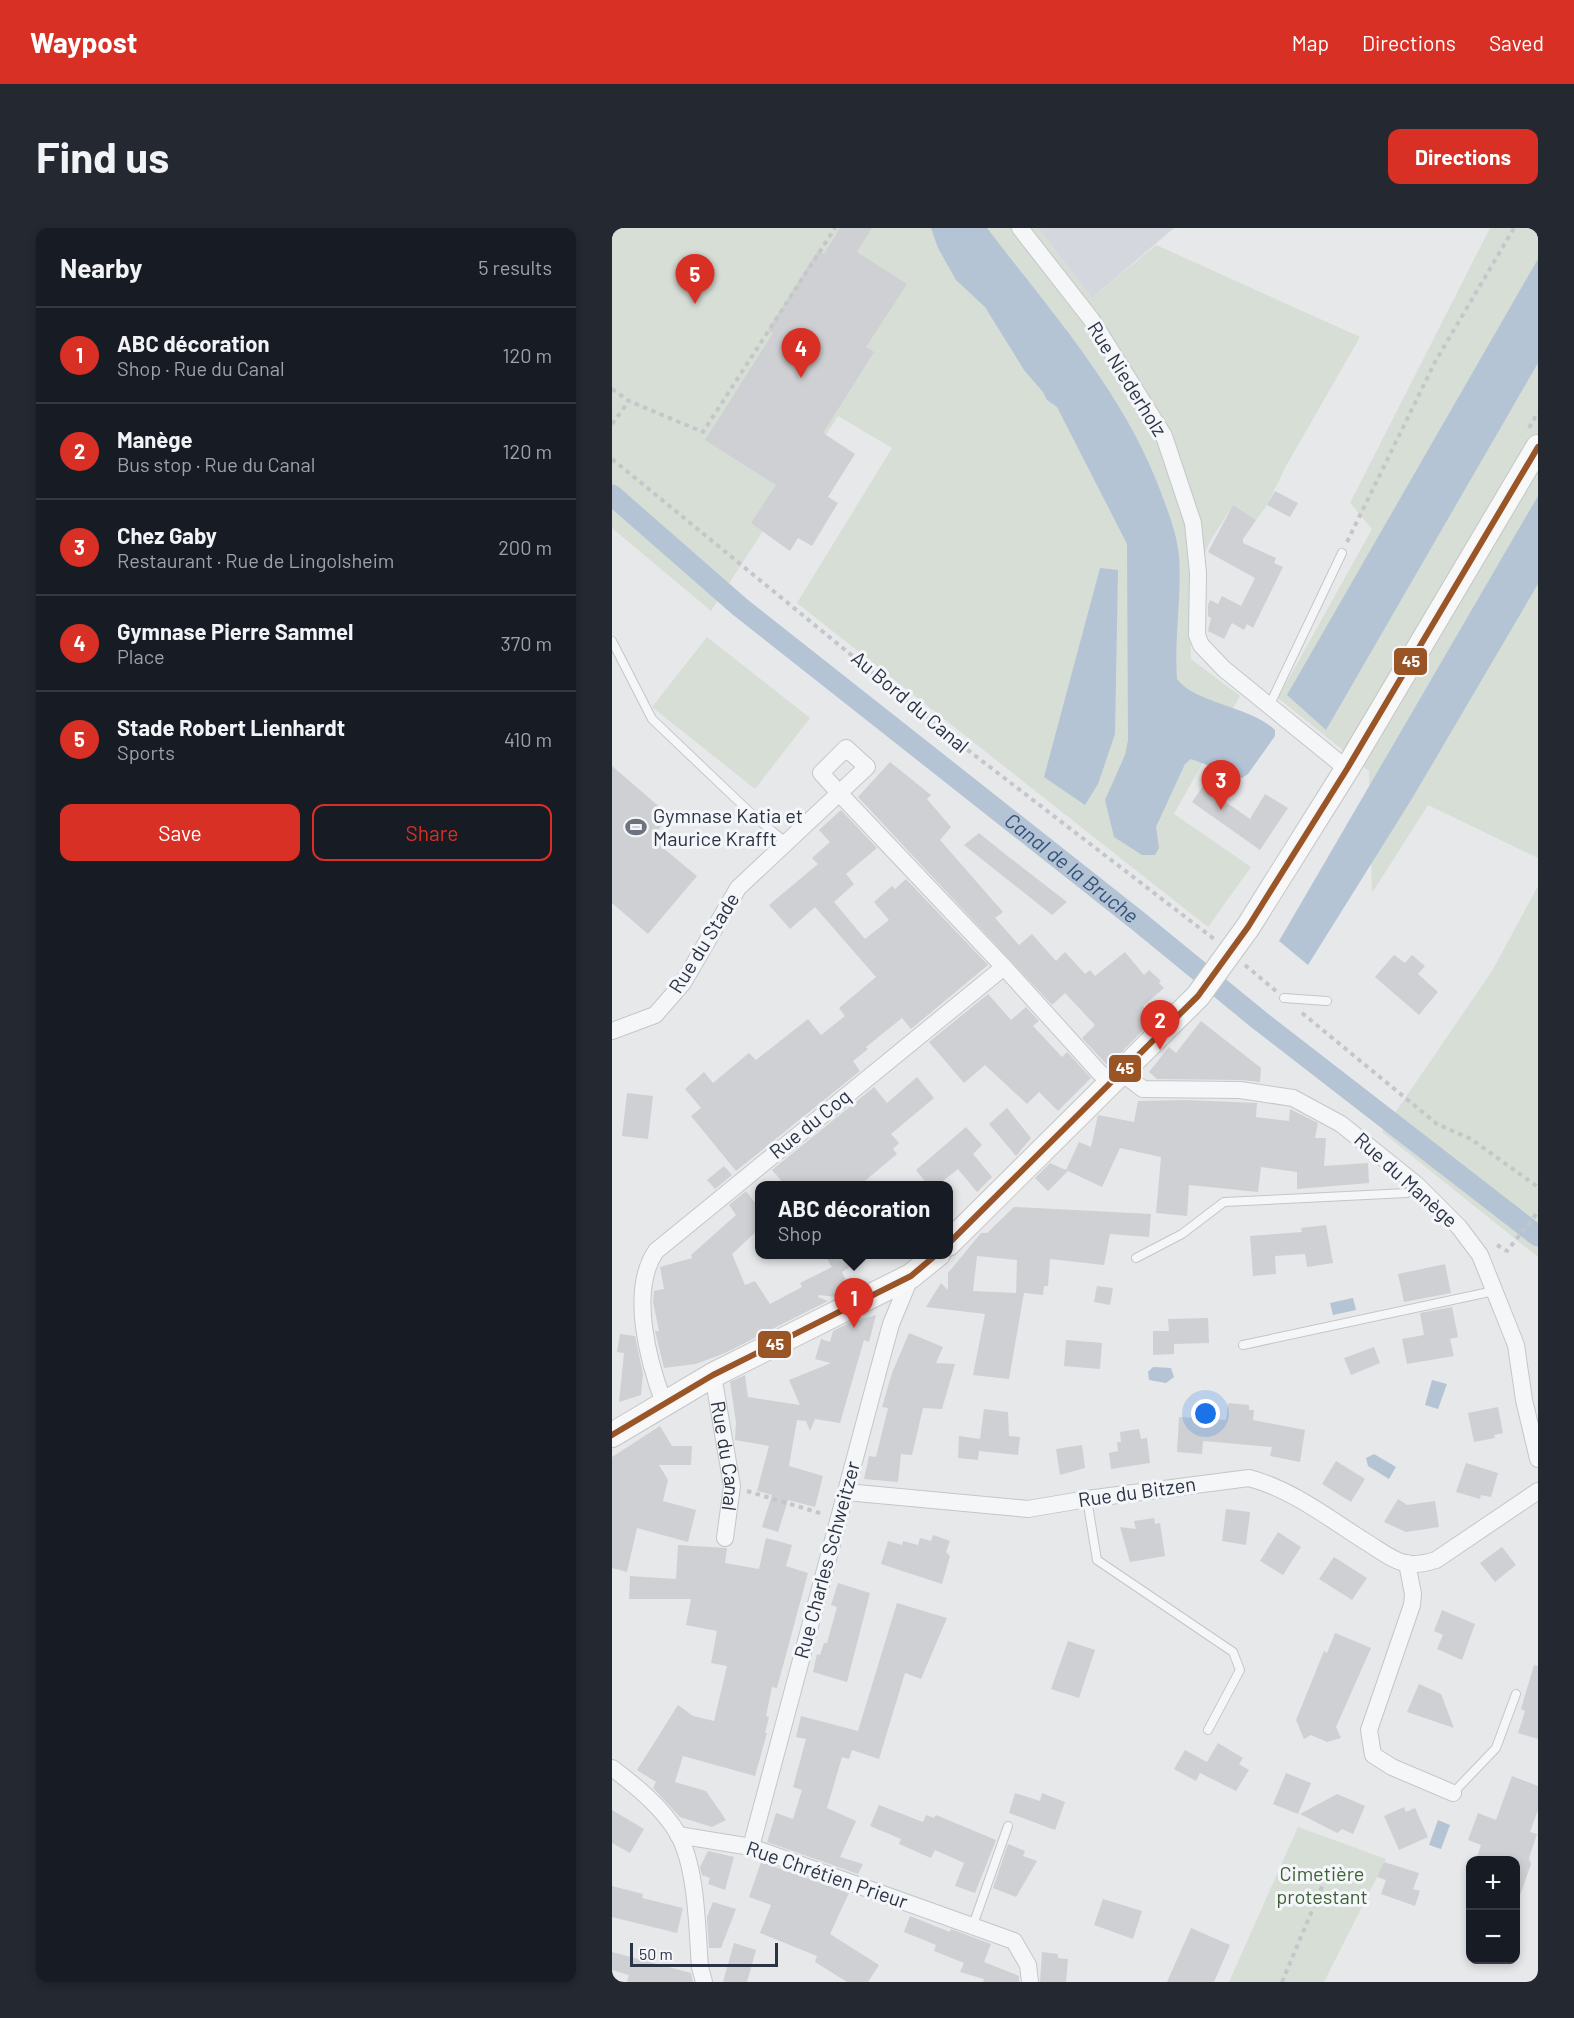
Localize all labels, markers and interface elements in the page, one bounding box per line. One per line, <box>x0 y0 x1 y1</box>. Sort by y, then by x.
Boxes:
text: Waypost <box>30 25 137 59</box>
text: Map <box>1292 30 1329 55</box>
text: Directions <box>1362 30 1456 55</box>
text: Saved <box>1489 30 1544 55</box>
button: Directions <box>1388 129 1538 184</box>
text: Find us <box>36 131 169 181</box>
text: Nearby <box>60 252 142 283</box>
pin: 5 <box>676 254 715 304</box>
text: 5 results <box>478 255 552 279</box>
street label: Rue Niederholz <box>1083 317 1173 440</box>
pin: 4 <box>782 328 820 378</box>
text: ABC décoration <box>117 330 269 356</box>
text: 1 <box>76 343 83 367</box>
text: 120 m <box>502 343 552 367</box>
text: Shop · Rue du Canal <box>117 356 285 380</box>
text: Manège <box>117 426 193 452</box>
text: 2 <box>74 439 85 463</box>
text: 120 m <box>502 439 552 463</box>
text: Bus stop · Rue du Canal <box>117 452 315 476</box>
text: Chez Gaby <box>117 522 217 548</box>
text: 3 <box>74 535 85 559</box>
text: 200 m <box>498 535 552 559</box>
text: Restaurant · Rue de Lingolsheim <box>117 548 394 572</box>
text: Gymnase Pierre Sammel <box>117 618 353 644</box>
text: 4 <box>73 631 86 655</box>
text: 370 m <box>500 631 552 655</box>
text: Place <box>117 644 165 668</box>
street label: Au Bord du Canal <box>847 645 974 757</box>
line badge: 45 <box>1393 647 1428 676</box>
text: 45 <box>1402 651 1421 670</box>
text: Stade Robert Lienhardt <box>117 714 345 740</box>
text: 5 <box>74 727 85 751</box>
text: 410 m <box>504 727 552 751</box>
text: Sports <box>117 740 175 764</box>
pin: 3 <box>1202 760 1240 810</box>
place label: Gymnase Katia et Maurice Krafft <box>653 803 803 850</box>
button: Save <box>60 804 300 861</box>
button: Share <box>312 804 552 861</box>
water label: Canal de la Bruche <box>1000 807 1144 928</box>
sports icon: Gymnase Katia et Maurice Krafft <box>624 815 648 839</box>
street label: Rue du Stade <box>663 888 744 997</box>
pin: 2 <box>1140 1000 1180 1050</box>
line badge: 45 <box>1108 1054 1142 1083</box>
text: 45 <box>1116 1058 1135 1077</box>
street label: Rue du Coq <box>764 1083 855 1163</box>
street label: Rue du Manège <box>1350 1127 1463 1232</box>
popup <box>755 1181 953 1259</box>
text: ABC décoration <box>778 1195 930 1221</box>
text: Shop <box>778 1221 822 1245</box>
pin: 1 <box>834 1278 874 1328</box>
line badge: 45 <box>757 1330 792 1359</box>
text: 45 <box>766 1334 785 1353</box>
street label: Rue du Canal <box>707 1399 745 1512</box>
your location <box>1191 1399 1220 1428</box>
street label: Rue Charles Schweitzer <box>788 1458 864 1661</box>
street label: Rue du Bitzen <box>1077 1471 1197 1511</box>
street label: Rue Chrétien Prieur <box>744 1835 911 1913</box>
map controls <box>1466 1856 1520 1964</box>
button: + <box>1466 1856 1520 1910</box>
park label: Cimetière protestant <box>1276 1861 1368 1908</box>
button: − <box>1466 1910 1520 1964</box>
scale bar <box>630 1940 778 1968</box>
text: 50 m <box>639 1944 673 1963</box>

